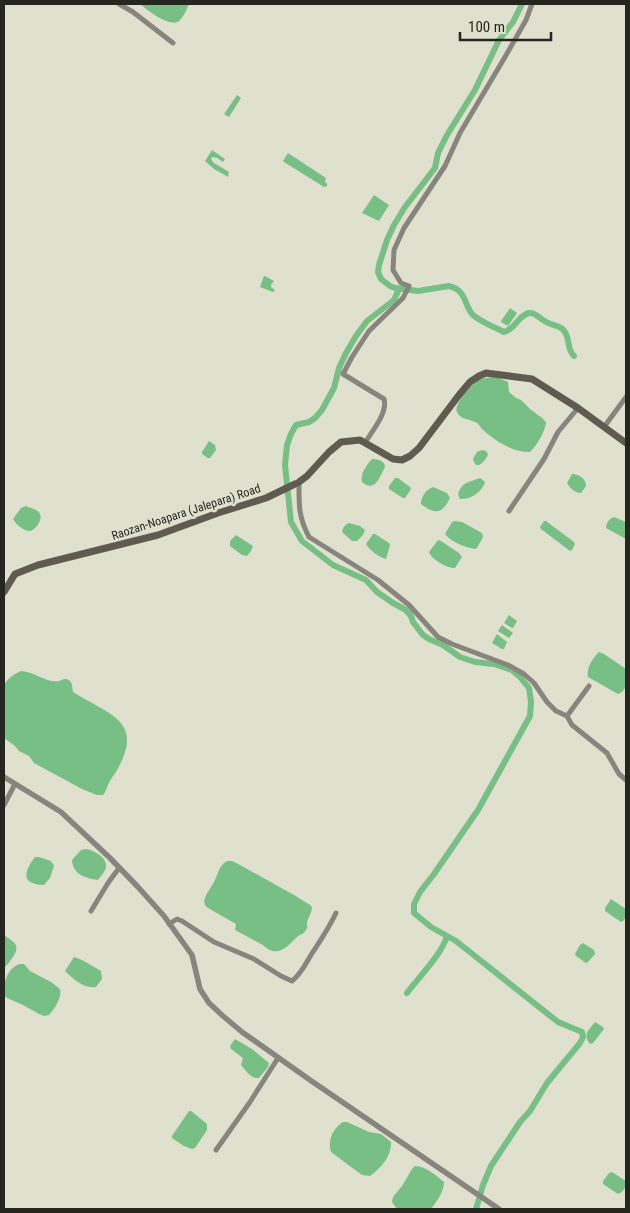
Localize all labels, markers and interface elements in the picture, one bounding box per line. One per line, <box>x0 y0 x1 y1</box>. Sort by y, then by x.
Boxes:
scale bar <box>460 10 551 42</box>
text: 100 m <box>468 18 505 36</box>
street label: Raozan-Noapara (Jalepara) Road <box>110 481 262 543</box>

